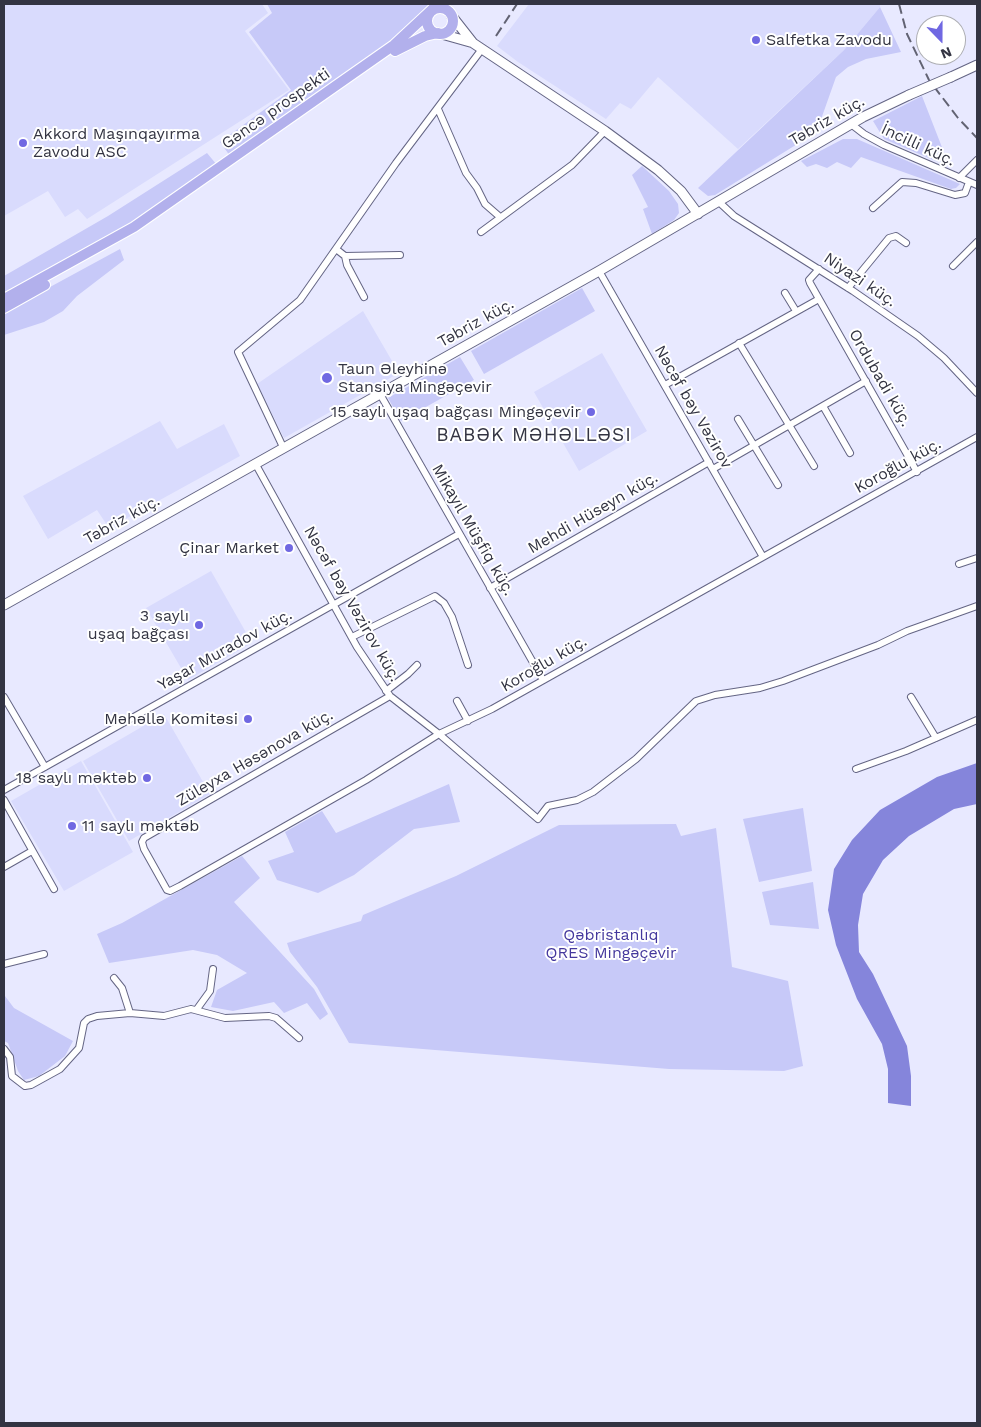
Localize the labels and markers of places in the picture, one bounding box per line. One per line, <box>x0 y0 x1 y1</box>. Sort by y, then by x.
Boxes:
place label: Salfetka Zavodu <box>766 30 892 50</box>
marker: Salfetka Zavodu <box>750 34 762 46</box>
place label: Akkord Maşınqayırma Zavodu ASC <box>33 124 200 162</box>
marker: Akkord Maşınqayırma Zavodu ASC <box>17 137 29 149</box>
place label: Taun Əleyhinə Stansiya Mingəçevir <box>338 359 492 397</box>
marker: Taun Əleyhinə Stansiya Mingəçevir <box>320 371 334 385</box>
place label: 15 saylı uşaq bağçası Mingəçevir <box>331 402 581 422</box>
marker: 15 saylı uşaq bağçası Mingəçevir <box>585 406 597 418</box>
place label: Çinar Market <box>179 538 279 558</box>
marker: Çinar Market <box>283 542 295 554</box>
place label: 3 saylı uşaq bağçası <box>88 606 189 644</box>
marker: 3 saylı uşaq bağçası <box>193 619 205 631</box>
place label: Məhəllə Komitəsi <box>104 709 238 729</box>
marker: Məhəllə Komitəsi <box>242 713 254 725</box>
place label: 18 saylı məktəb <box>16 768 137 788</box>
marker: 18 saylı məktəb <box>141 772 153 784</box>
place label: 11 saylı məktəb <box>82 816 199 836</box>
marker: 11 saylı məktəb <box>66 820 78 832</box>

